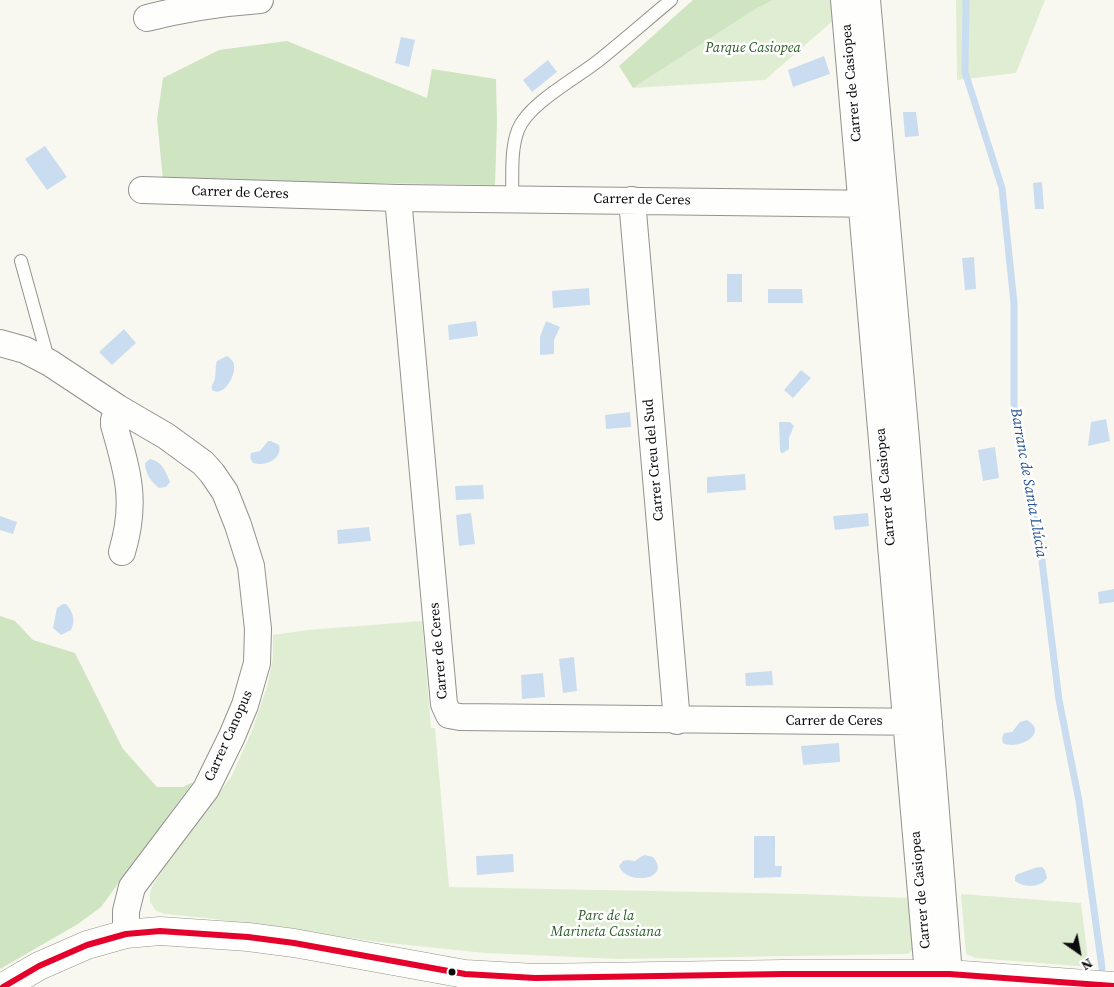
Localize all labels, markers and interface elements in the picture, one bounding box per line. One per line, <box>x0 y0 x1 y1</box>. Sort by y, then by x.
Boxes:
street label: Carrer de Casiopea <box>838 23 866 143</box>
park label: Parque Casiopea <box>705 40 801 56</box>
street label: Carrer de Ceres <box>191 183 289 203</box>
street label: Carrer de Ceres <box>593 191 691 209</box>
street label: Carrer Creu del Sud <box>640 398 668 522</box>
water label: Barranc de Santa Llúcia <box>1006 407 1050 559</box>
street label: Carrer de Casiopea <box>872 427 900 547</box>
street label: Carrer de Ceres <box>426 602 452 700</box>
street label: Carrer Canopus <box>201 688 257 784</box>
street label: Carrer de Ceres <box>785 713 883 729</box>
street label: Carrer de Casiopea <box>907 830 935 950</box>
park label: Parc de la Marineta Cassiana <box>550 908 662 940</box>
north arrow <box>1054 927 1104 977</box>
text: N <box>1077 953 1097 976</box>
unlabelled marker <box>447 967 457 977</box>

